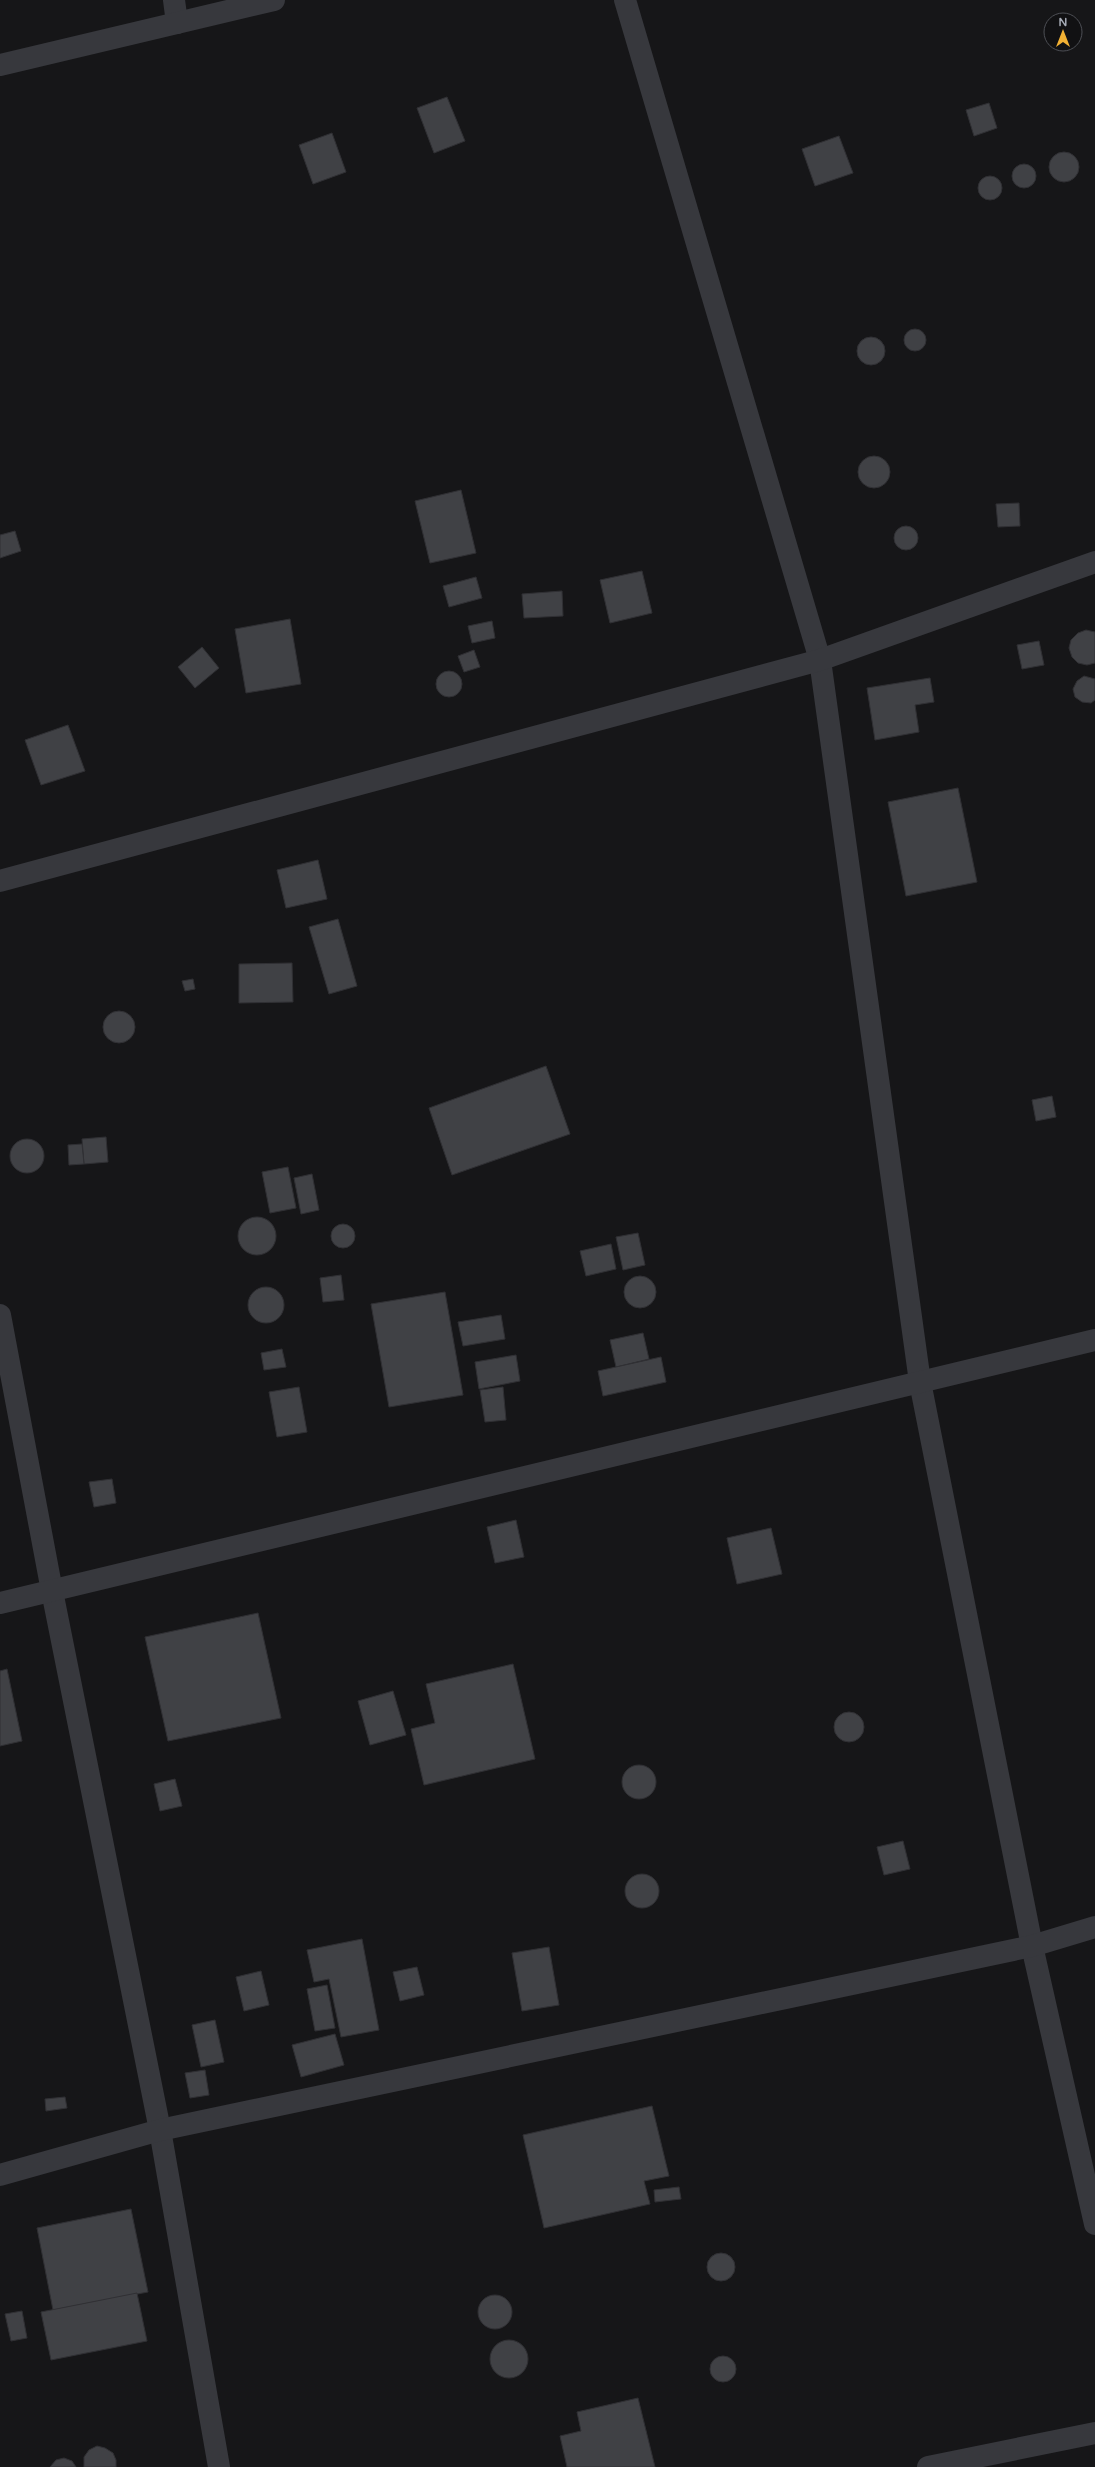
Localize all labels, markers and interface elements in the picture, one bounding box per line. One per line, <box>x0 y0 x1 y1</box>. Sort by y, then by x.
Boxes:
north arrow <box>1043 12 1083 52</box>
text: N <box>1059 16 1067 29</box>

